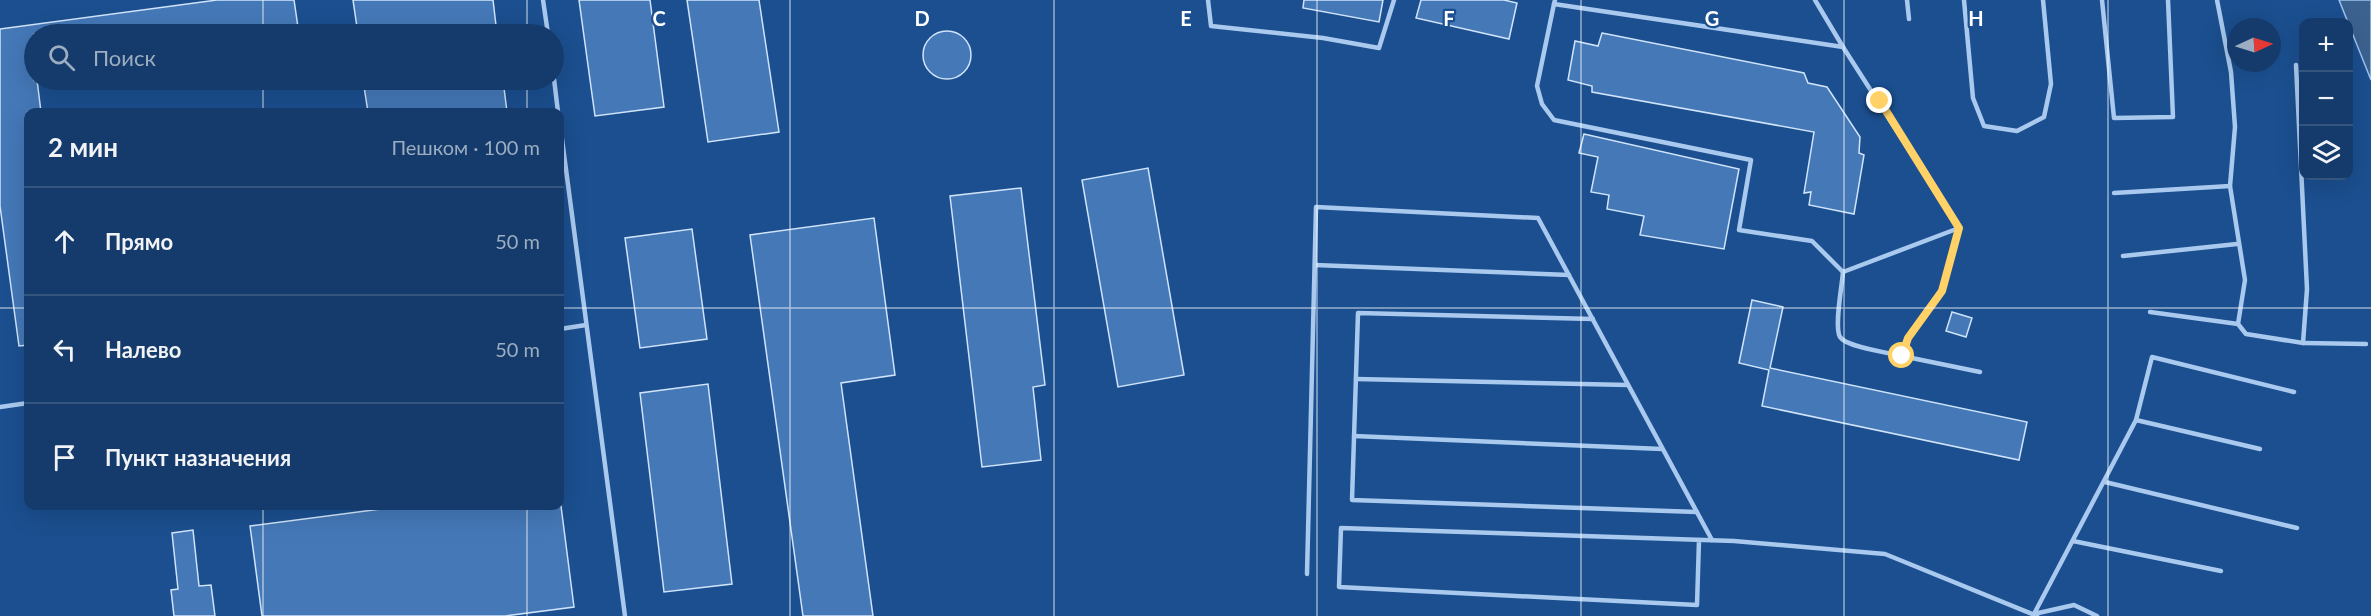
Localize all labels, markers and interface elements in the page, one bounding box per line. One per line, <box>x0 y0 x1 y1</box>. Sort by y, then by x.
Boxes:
text: C <box>652 6 666 30</box>
text: D <box>914 6 930 30</box>
text: E <box>1180 6 1192 30</box>
text: F <box>1443 6 1455 30</box>
text: G <box>1705 6 1719 30</box>
text: H <box>1968 6 1984 30</box>
north arrow <box>2227 18 2281 72</box>
map controls <box>2299 18 2353 180</box>
button: + <box>2299 18 2353 72</box>
search box <box>24 24 564 90</box>
icon: search <box>45 41 78 74</box>
text: Поиск <box>93 44 156 71</box>
button: − <box>2299 72 2353 126</box>
route end <box>1866 87 1892 113</box>
button: layers <box>2299 126 2353 180</box>
text: 2 мин <box>48 131 118 163</box>
text: Пешком · 100 m <box>391 135 540 159</box>
icon: ahead <box>48 225 81 258</box>
text: Прямо <box>105 228 173 255</box>
text: 50 m <box>495 229 540 253</box>
icon: left <box>48 333 81 366</box>
text: Налево <box>105 336 181 363</box>
text: 50 m <box>495 337 540 361</box>
route start <box>1888 342 1914 368</box>
icon: arrive <box>48 441 81 474</box>
text: Пункт назначения <box>105 444 291 471</box>

